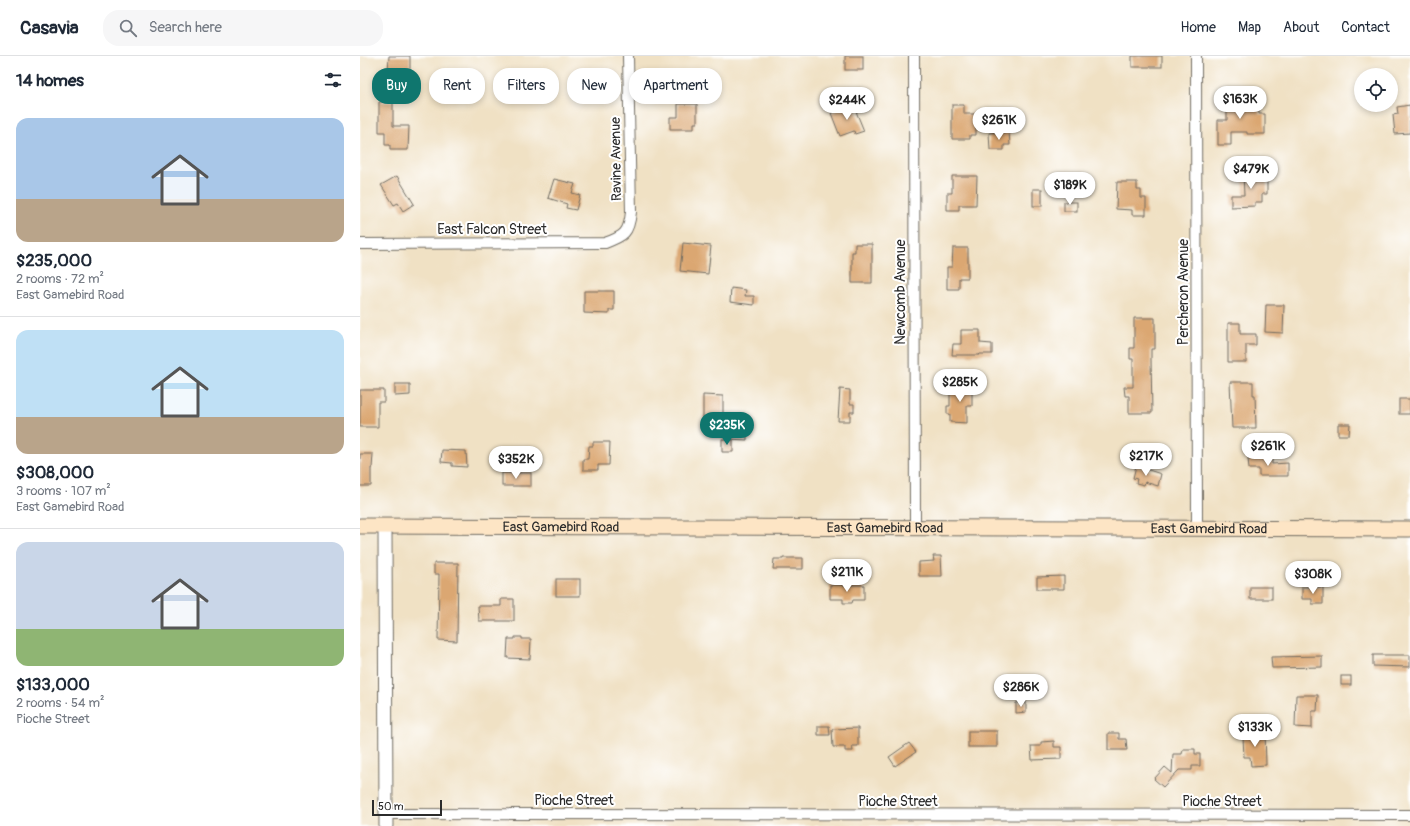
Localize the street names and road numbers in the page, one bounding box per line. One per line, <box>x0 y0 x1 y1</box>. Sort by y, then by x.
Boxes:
street label: Ravine Avenue <box>607 117 625 201</box>
street label: East Falcon Street <box>437 221 547 238</box>
street label: Newcomb Avenue <box>892 239 909 345</box>
street label: Percheron Avenue <box>1175 239 1192 345</box>
street label: East Gamebird Road <box>502 518 620 535</box>
street label: East Gamebird Road <box>826 519 944 536</box>
street label: East Gamebird Road <box>1150 520 1268 537</box>
street label: Pioche Street <box>534 792 614 809</box>
street label: Pioche Street <box>858 793 938 810</box>
street label: Pioche Street <box>1182 793 1262 810</box>

